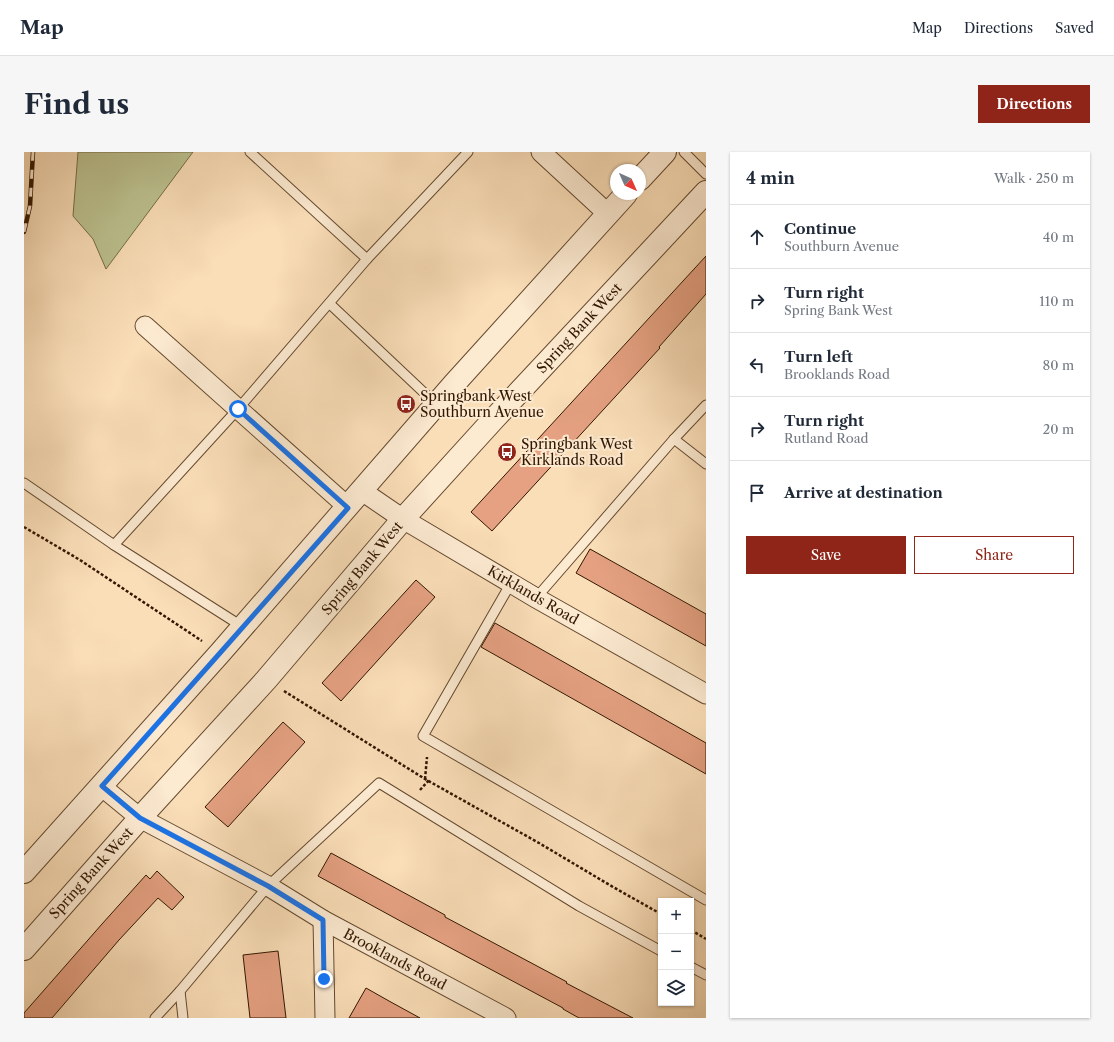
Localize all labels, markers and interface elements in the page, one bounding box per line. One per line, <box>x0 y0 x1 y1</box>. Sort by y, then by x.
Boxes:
text: Map <box>20 16 64 39</box>
text: Map <box>912 19 942 37</box>
text: Directions <box>964 19 1033 37</box>
text: Saved <box>1055 19 1094 37</box>
button: Directions <box>978 85 1090 123</box>
text: Find us <box>24 87 129 121</box>
north arrow <box>610 164 646 200</box>
text: 4 min <box>746 168 795 188</box>
text: Walk · 250 m <box>994 170 1074 186</box>
text: Continue <box>784 219 856 238</box>
icon: ahead <box>746 226 768 248</box>
text: 40 m <box>1043 229 1074 245</box>
text: Southburn Avenue <box>784 238 899 254</box>
street label: Spring Bank West <box>533 279 625 377</box>
text: Turn right <box>784 283 864 302</box>
icon: right <box>746 290 768 312</box>
text: 110 m <box>1039 293 1074 309</box>
text: Spring Bank West <box>784 302 893 318</box>
text: Turn left <box>784 347 853 366</box>
icon: left <box>746 354 768 376</box>
text: 80 m <box>1042 357 1074 373</box>
text: Brooklands Road <box>784 366 890 382</box>
place label: Springbank West Southburn Avenue <box>420 387 544 421</box>
bus stop icon: Springbank West Southburn Avenue <box>395 393 417 415</box>
route start <box>229 400 247 418</box>
text: Turn right <box>784 411 864 430</box>
icon: right <box>746 418 768 440</box>
text: 20 m <box>1043 421 1074 437</box>
text: Rutland Road <box>784 430 869 446</box>
place label: Springbank West Kirklands Road <box>521 435 633 469</box>
bus stop icon: Springbank West Kirklands Road <box>496 441 518 463</box>
icon: arrive <box>746 482 768 504</box>
text: Arrive at destination <box>784 483 943 502</box>
street label: Spring Bank West <box>318 517 406 619</box>
button: Save <box>746 536 906 574</box>
button: Share <box>914 536 1074 574</box>
street label: Kirklands Road <box>484 562 582 629</box>
street label: Spring Bank West <box>45 824 137 922</box>
map controls <box>658 898 694 1006</box>
button: + <box>658 898 694 934</box>
street label: Brooklands Road <box>340 924 450 994</box>
button: − <box>658 934 694 970</box>
route end <box>315 970 333 988</box>
button: layers <box>658 970 694 1006</box>

